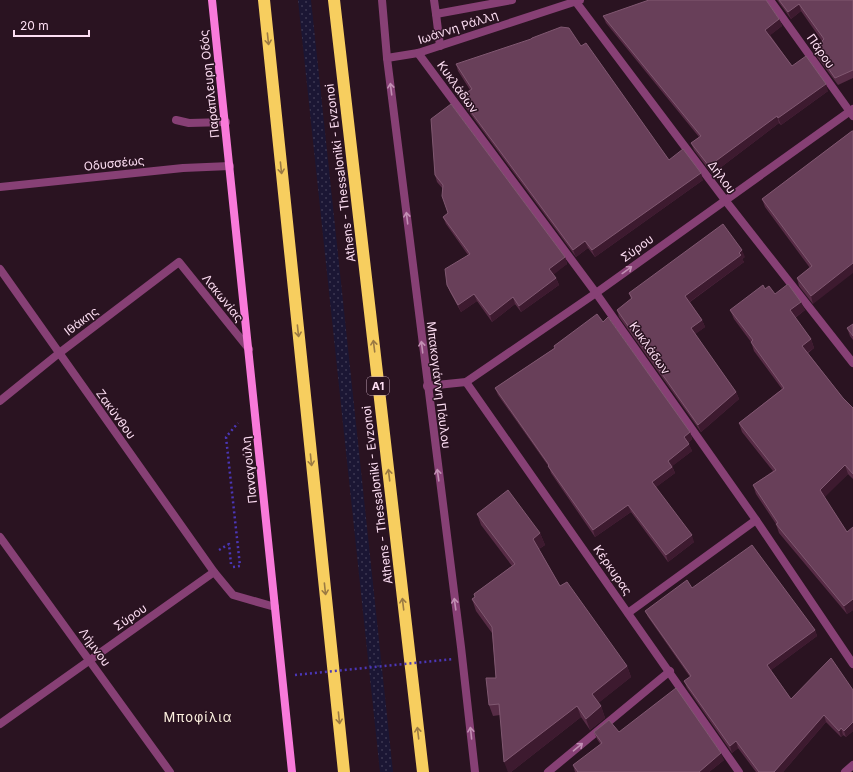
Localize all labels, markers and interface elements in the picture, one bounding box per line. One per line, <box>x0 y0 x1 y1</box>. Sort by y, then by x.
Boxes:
street label: Ιωάννη Ράλλη <box>416 7 500 47</box>
scale bar <box>14 12 89 38</box>
text: 20 m <box>20 18 49 33</box>
street label: Παράπλευρη Οδός <box>196 29 222 139</box>
street label: Πάρου <box>804 31 838 71</box>
one-way arrow <box>264 32 271 45</box>
street label: Κυκλάδων <box>434 58 482 116</box>
street label: Athens - Thessaloniki - Evzonoi <box>322 83 358 263</box>
one-way arrow <box>387 83 395 96</box>
street label: Οδυσσέως <box>83 152 145 174</box>
street label: Δήλου <box>705 158 739 196</box>
one-way arrow <box>277 161 285 174</box>
one-way arrow <box>403 212 411 225</box>
street label: Σύρου <box>618 231 656 265</box>
one-way arrow <box>622 266 633 274</box>
street label: Λακωνίας <box>199 271 247 325</box>
street label: Ιθάκης <box>61 303 101 339</box>
street label: Κυκλάδων <box>626 319 674 377</box>
street label: Μπακογιάννη Πάυλου <box>424 321 454 449</box>
one-way arrow <box>294 324 302 337</box>
one-way arrow <box>370 340 378 353</box>
one-way arrow <box>419 341 426 354</box>
road number: Α1 <box>367 377 389 395</box>
street label: Ζακύνθου <box>93 386 139 442</box>
street label: Athens - Thessaloniki - Evzonoi <box>359 405 395 585</box>
street label: Παναγούλη <box>238 436 260 504</box>
one-way arrow <box>308 453 315 466</box>
one-way arrow <box>385 469 392 482</box>
one-way arrow <box>435 469 442 482</box>
street label: Κέρκυρας <box>590 542 636 598</box>
one-way arrow <box>321 582 329 595</box>
one-way arrow <box>400 598 407 611</box>
one-way arrow <box>452 598 459 611</box>
street label: Σύρου <box>111 600 149 634</box>
street label: Λήμνου <box>76 625 114 669</box>
district label: Μποφίλια <box>164 709 232 725</box>
one-way arrow <box>335 711 342 724</box>
one-way arrow <box>414 727 422 740</box>
one-way arrow <box>467 727 475 740</box>
one-way arrow <box>573 743 584 752</box>

